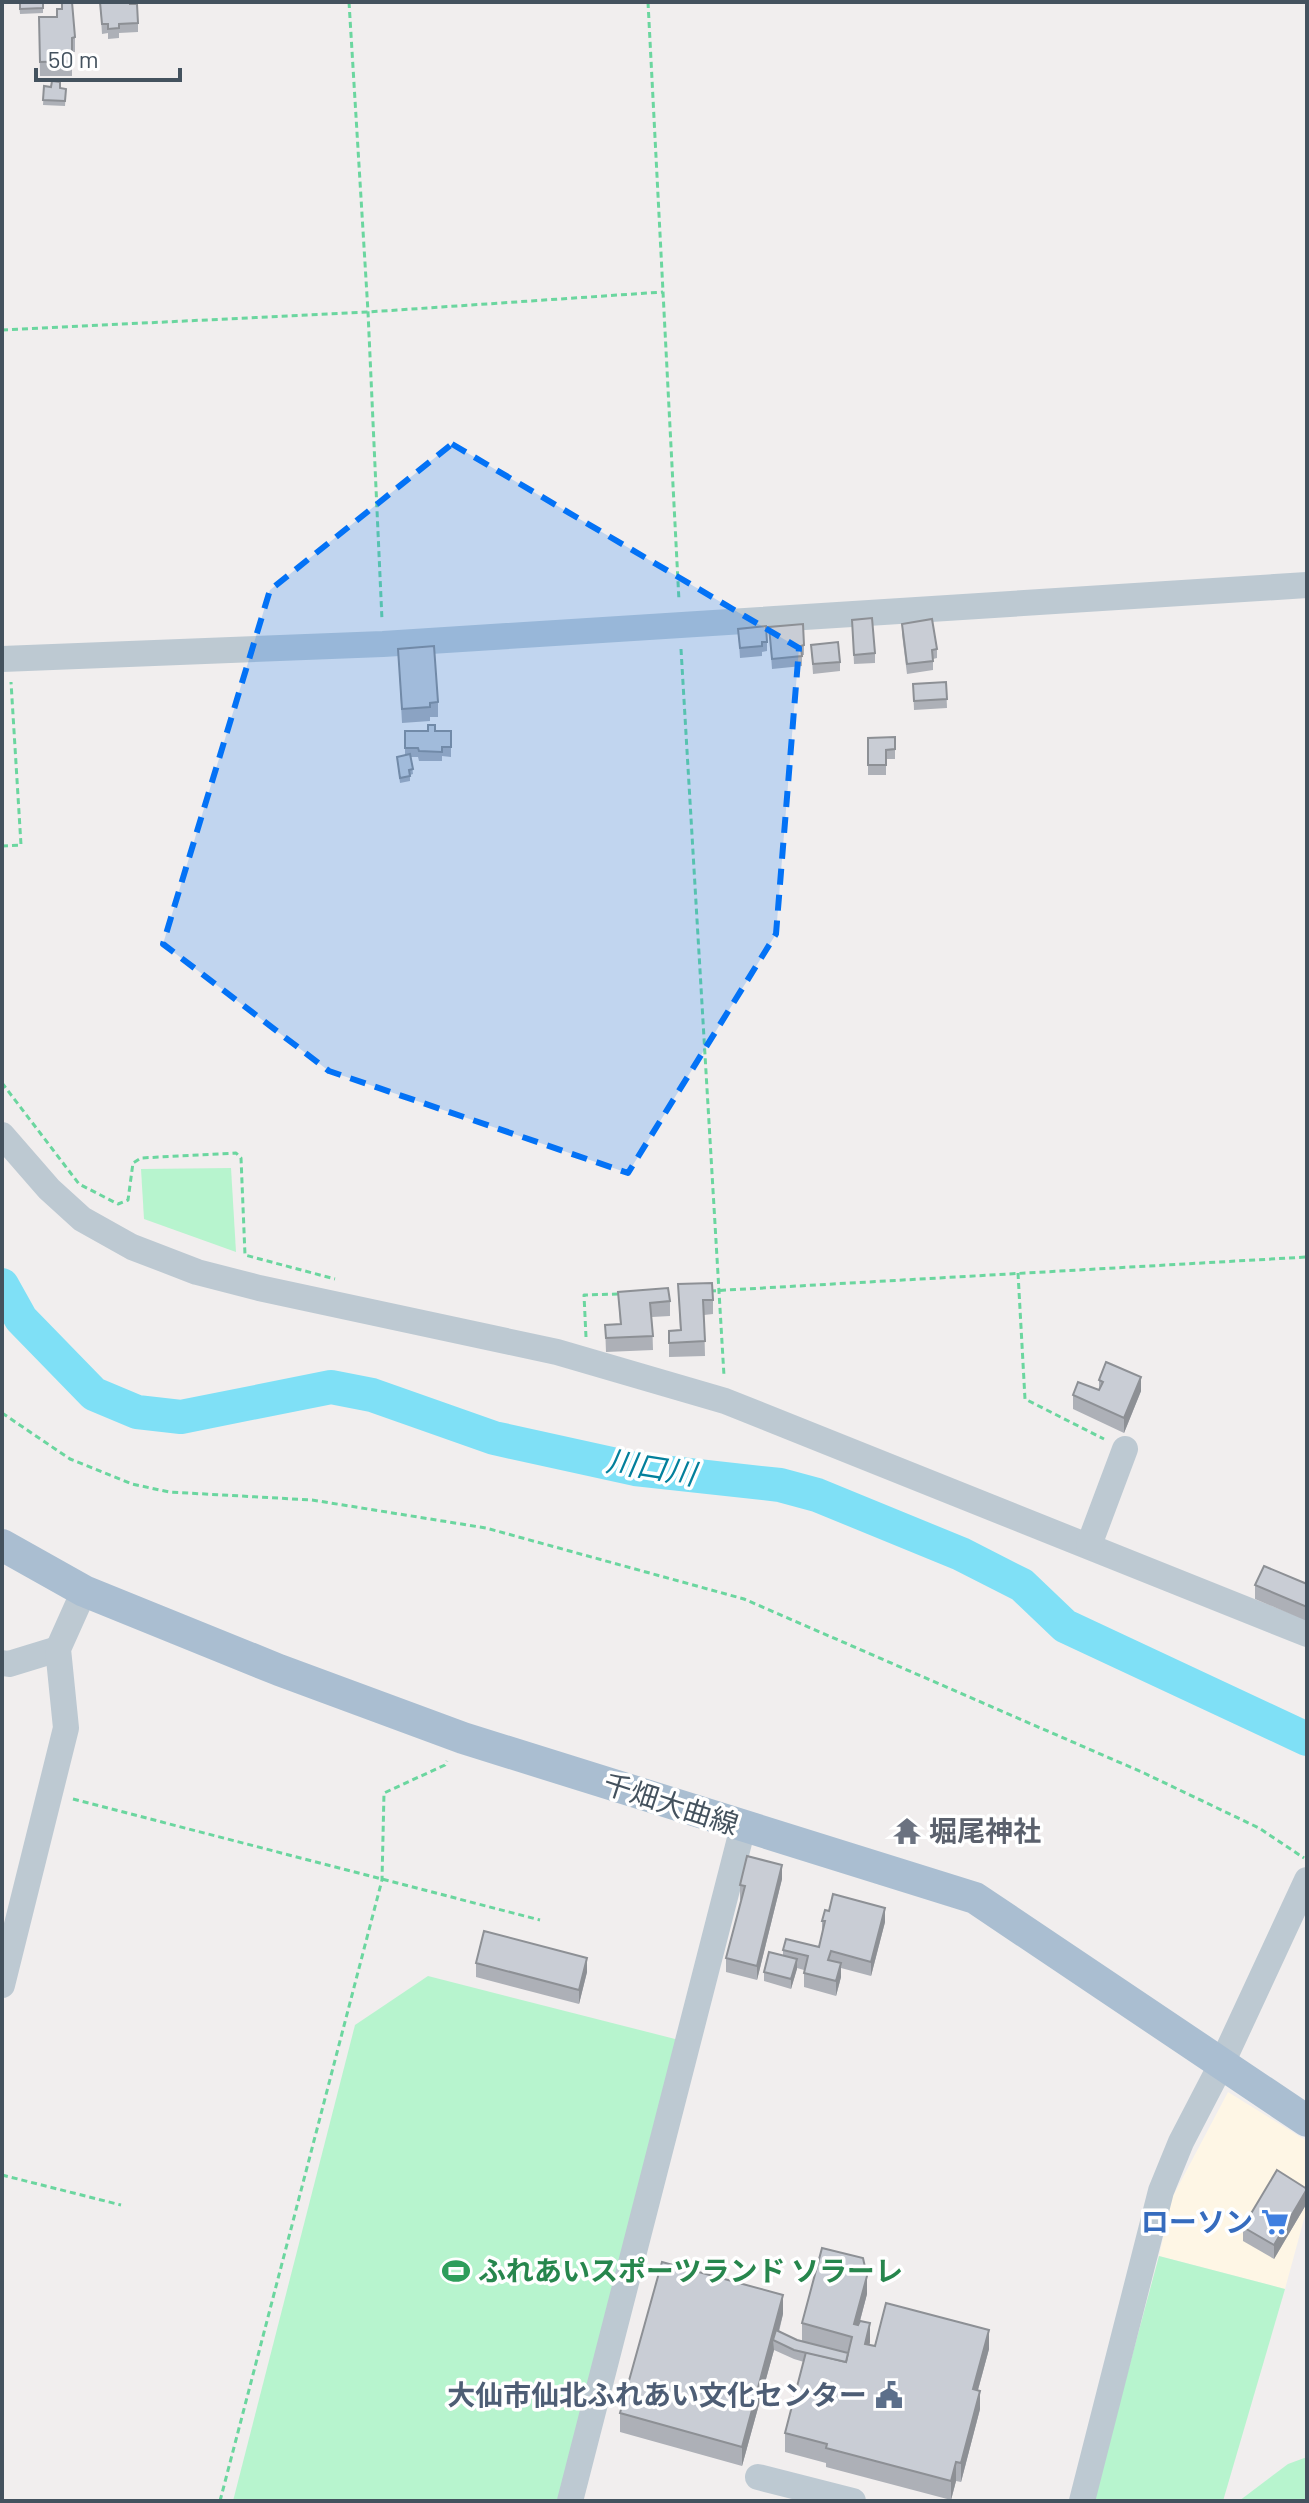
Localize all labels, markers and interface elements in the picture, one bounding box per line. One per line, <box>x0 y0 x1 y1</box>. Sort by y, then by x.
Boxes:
scale bar <box>36 32 180 82</box>
text: 50 m <box>48 44 99 73</box>
water label: 川口川 <box>604 1441 702 1491</box>
street label: 千畑大曲線 <box>599 1765 743 1841</box>
place label: 堀尾神社 <box>929 1813 1041 1847</box>
temple icon: 堀尾神社 <box>892 1816 922 1846</box>
place label: ローソン <box>1141 2204 1253 2238</box>
supermarket icon: ローソン <box>1260 2207 1290 2237</box>
place label: ふれあいスポーツランド ソラーレ <box>478 2253 903 2287</box>
sports icon: ふれあいスポーツランド ソラーレ <box>441 2256 471 2286</box>
place label: 大仙市仙北ふれあい文化センター <box>447 2377 867 2411</box>
public building icon: 大仙市仙北ふれあい文化センター <box>874 2380 904 2410</box>

